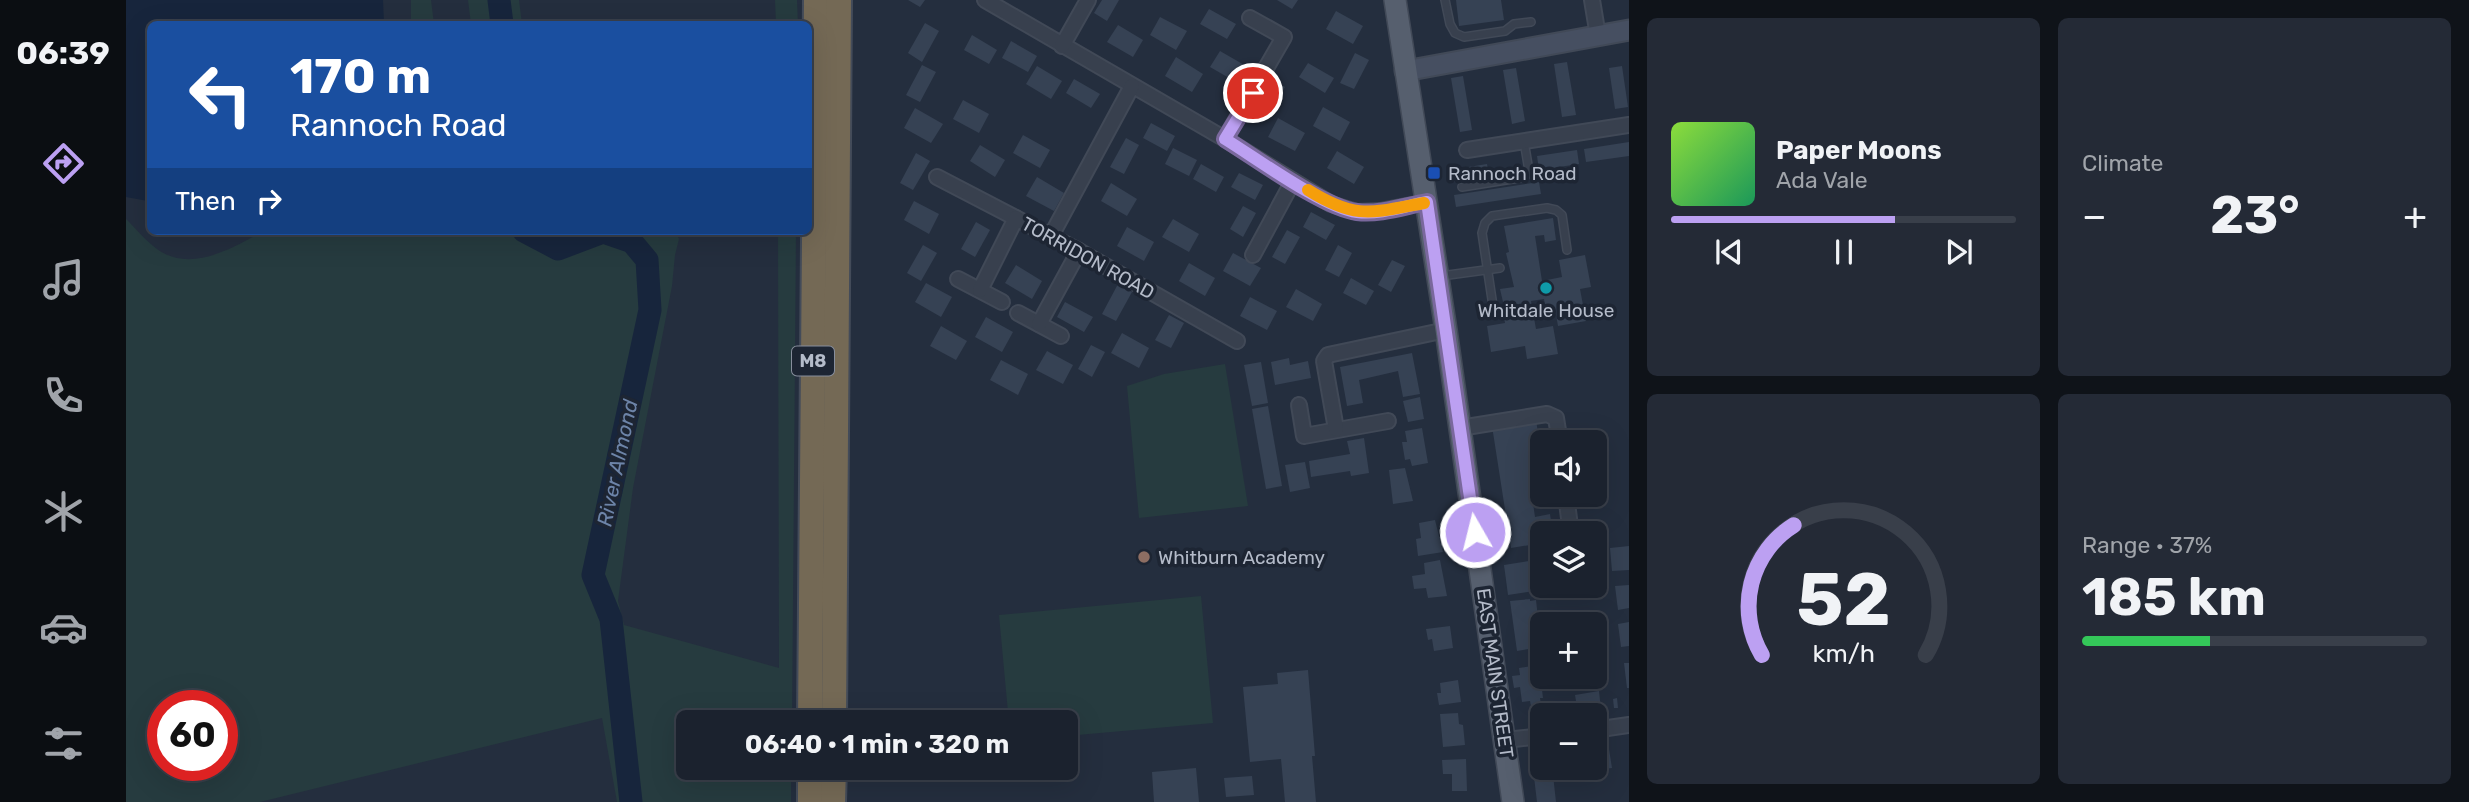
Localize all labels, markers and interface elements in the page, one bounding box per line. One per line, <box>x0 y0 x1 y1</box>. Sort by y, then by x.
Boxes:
text: 06:39 <box>16 34 110 72</box>
text: 170 m <box>290 47 431 105</box>
icon: left <box>175 49 266 140</box>
pin <box>1223 63 1283 123</box>
icon: arrive <box>1234 74 1272 112</box>
text: Rannoch Road <box>290 106 507 144</box>
text: Paper Moons <box>1776 135 1942 166</box>
icon: directions <box>39 139 88 188</box>
text: Climate <box>2082 149 2163 177</box>
place label: Rannoch Road <box>1448 162 1577 185</box>
marker: Rannoch Road <box>1426 165 1442 181</box>
text: Ada Vale <box>1776 166 1868 194</box>
icon: right <box>250 182 288 220</box>
text: 23° <box>2210 184 2300 246</box>
text: Then <box>175 186 236 217</box>
text: − <box>2082 193 2107 239</box>
text: + <box>2403 193 2427 239</box>
street label: TORRIDON ROAD <box>1018 212 1158 304</box>
icon: previous <box>1710 233 1748 271</box>
icon: pause <box>1825 233 1863 271</box>
icon: next <box>1940 233 1978 271</box>
icon: music <box>39 255 88 304</box>
marker: Whitdale House <box>1538 280 1554 296</box>
place label: Whitdale House <box>1478 299 1614 322</box>
road number: M8 <box>792 346 834 376</box>
icon: phone <box>39 371 88 420</box>
water label: River Almond <box>591 397 643 529</box>
map controls <box>1530 430 1607 780</box>
button: sound <box>1530 430 1607 507</box>
icon: climate <box>39 487 88 536</box>
position arrow <box>1438 495 1512 569</box>
button: layers <box>1530 521 1607 598</box>
text: Range · 37% <box>2082 531 2212 559</box>
place label: Whitburn Academy <box>1158 546 1325 569</box>
marker: Whitburn Academy <box>1136 549 1152 565</box>
text: 52 <box>1796 557 1891 643</box>
text: 185 km <box>2082 566 2266 628</box>
street label: EAST MAIN STREET <box>1472 587 1518 759</box>
icon: car <box>39 603 88 652</box>
button: + <box>1530 612 1607 689</box>
text: km/h <box>1812 639 1875 668</box>
speed limit sign: 60 <box>147 690 238 781</box>
button: − <box>1530 703 1607 780</box>
icon: filters <box>39 719 88 768</box>
text: 06:40 · 1 min · 320 m <box>745 729 1009 760</box>

